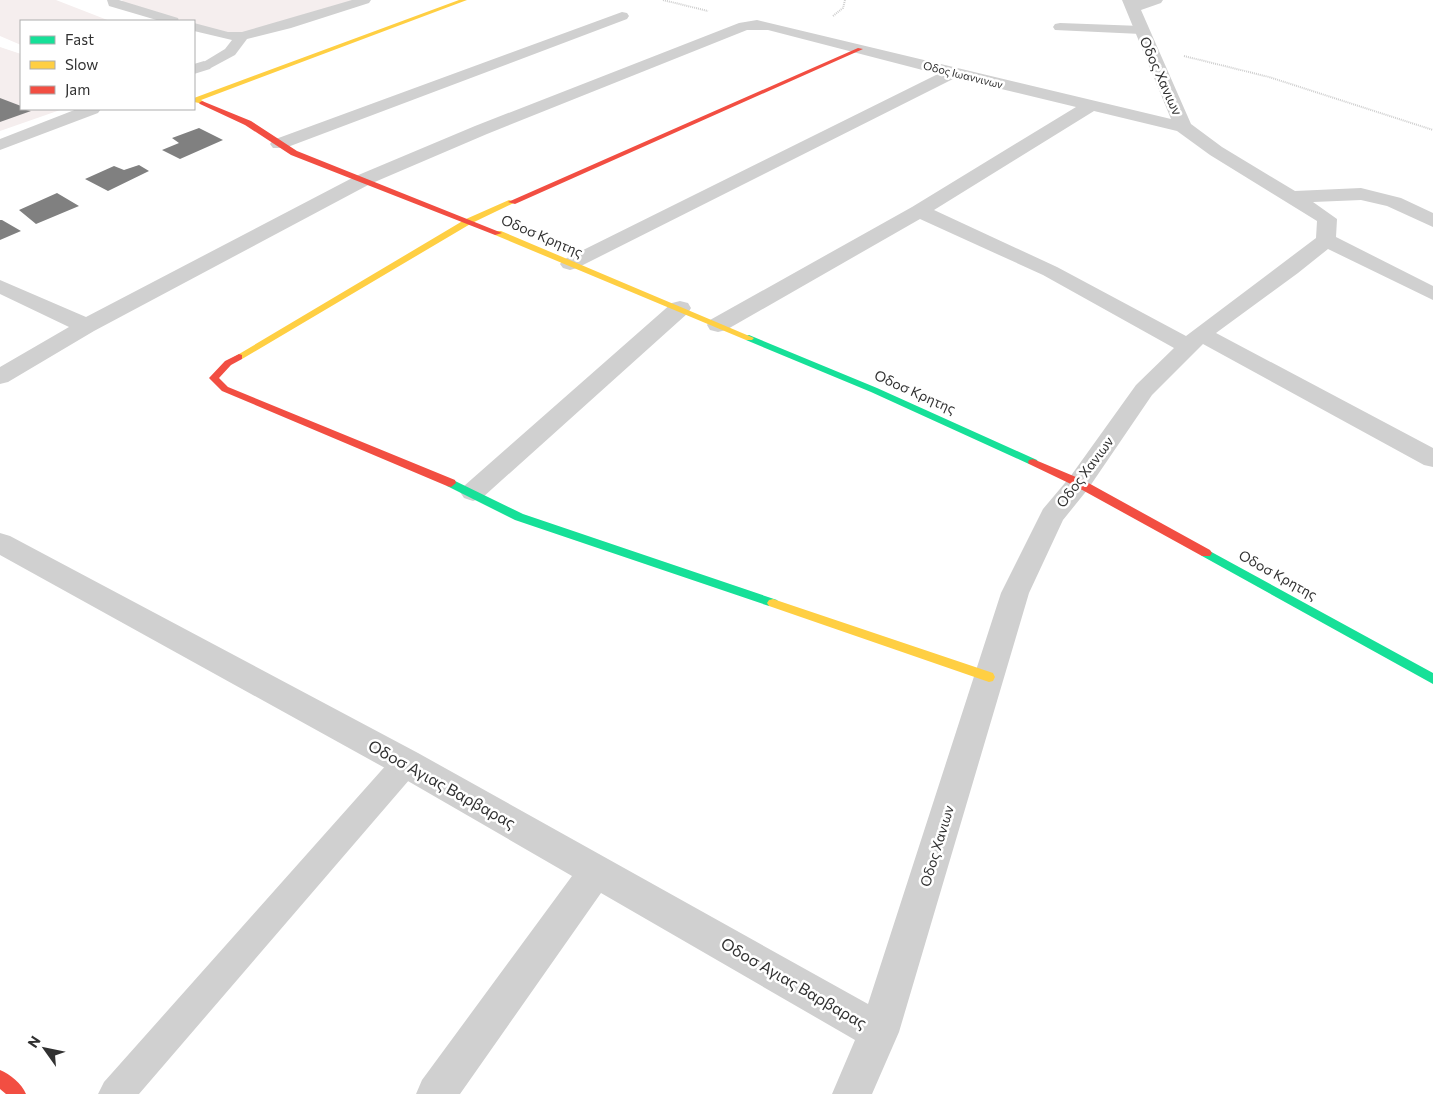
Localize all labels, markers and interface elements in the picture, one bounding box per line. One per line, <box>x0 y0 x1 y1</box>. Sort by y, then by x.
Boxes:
legend <box>20 20 195 110</box>
text: Fast <box>65 30 94 48</box>
street label: Οδος Χανιων <box>1137 34 1186 118</box>
text: Slow <box>65 55 98 73</box>
street label: Οδος Ιωαννινων <box>922 58 1005 91</box>
text: Jam <box>65 80 90 98</box>
street label: Οδοσ Κρητης <box>499 211 586 260</box>
street label: Οδοσ Κρητης <box>872 366 958 417</box>
street label: Οδος Χανιων <box>1052 433 1117 510</box>
street label: Οδοσ Κρητης <box>1236 546 1320 603</box>
street label: Οδοσ Αγιας Βαρβαρας <box>365 735 519 832</box>
street label: Οδος Χανιων <box>916 803 957 889</box>
street label: Οδοσ Αγιας Βαρβαρας <box>718 933 871 1032</box>
north arrow <box>20 1024 70 1074</box>
text: N <box>24 1033 44 1051</box>

